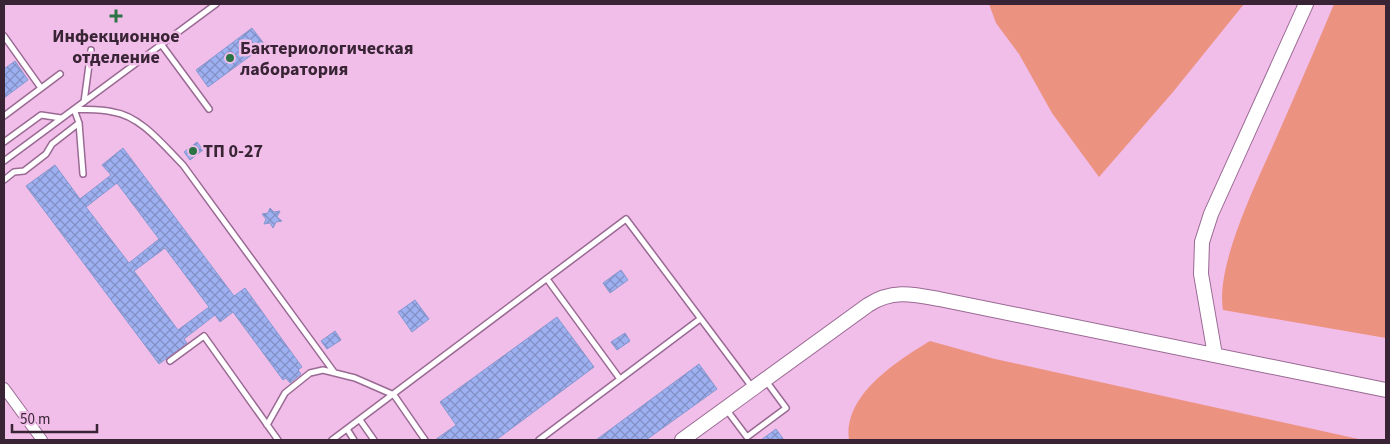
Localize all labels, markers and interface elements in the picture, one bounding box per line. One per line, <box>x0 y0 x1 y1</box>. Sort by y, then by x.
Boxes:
marker: Инфекционное отделение <box>109 9 123 23</box>
place label: Инфекционное отделение <box>52 24 180 70</box>
place label: Бактериологическая лаборатория <box>240 36 414 82</box>
marker: Бактериологическая лаборатория <box>224 52 236 64</box>
place label: ТП 0-27 <box>203 139 263 164</box>
marker: ТП 0-27 <box>187 145 199 157</box>
scale bar <box>12 402 98 434</box>
text: 50 m <box>20 409 50 430</box>

